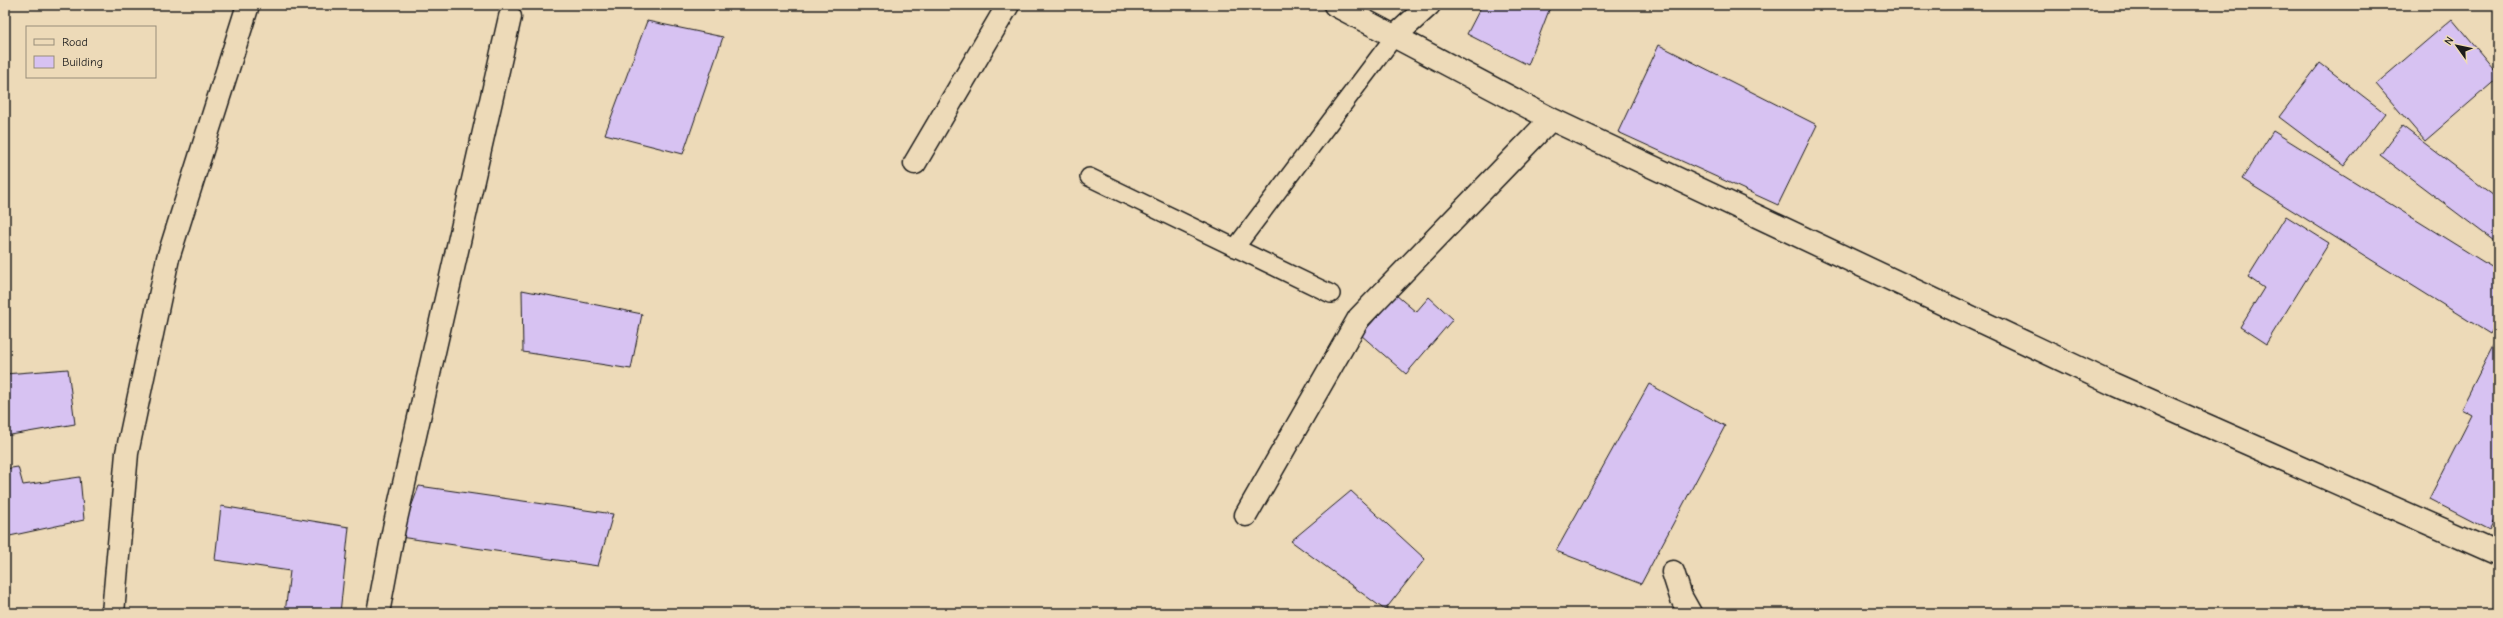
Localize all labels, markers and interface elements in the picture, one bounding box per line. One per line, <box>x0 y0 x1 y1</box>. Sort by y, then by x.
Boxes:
legend <box>26 26 156 78</box>
north arrow <box>2437 26 2477 66</box>
text: N <box>2442 34 2456 47</box>
text: Road <box>62 35 88 49</box>
text: Building <box>62 55 103 69</box>

